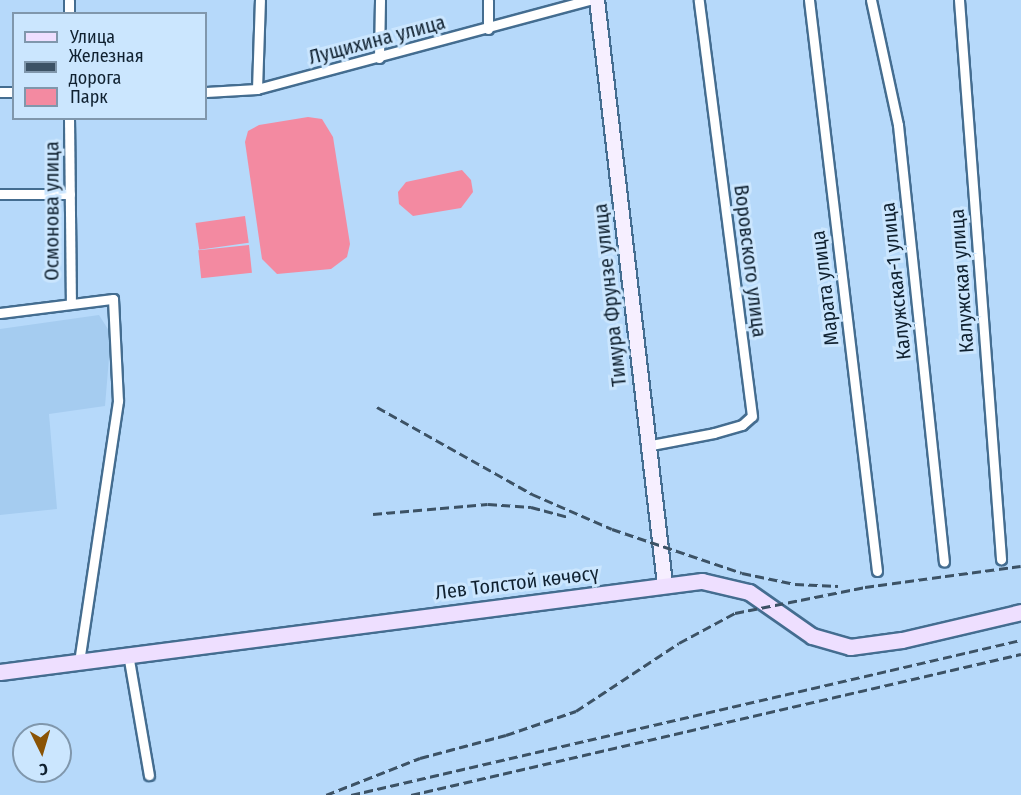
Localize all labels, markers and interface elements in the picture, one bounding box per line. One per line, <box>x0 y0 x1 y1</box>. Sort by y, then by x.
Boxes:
street label: Лущихина улица <box>306 10 448 70</box>
legend <box>12 12 207 120</box>
text: Улица <box>70 26 115 48</box>
text: Железная дорога <box>69 45 144 89</box>
text: Парк <box>70 86 108 108</box>
street label: Осмонова улица <box>40 141 64 281</box>
street label: Воровского улица <box>729 183 771 339</box>
street label: Калужская-1 улица <box>876 201 916 361</box>
street label: Тимура Фрунзе улица <box>588 202 632 388</box>
street label: Калужская улица <box>945 208 979 354</box>
street label: Марата улица <box>806 229 844 347</box>
street label: Лев Толстой көчөсү <box>434 561 600 605</box>
north arrow <box>12 723 72 783</box>
text: С <box>38 760 48 779</box>

